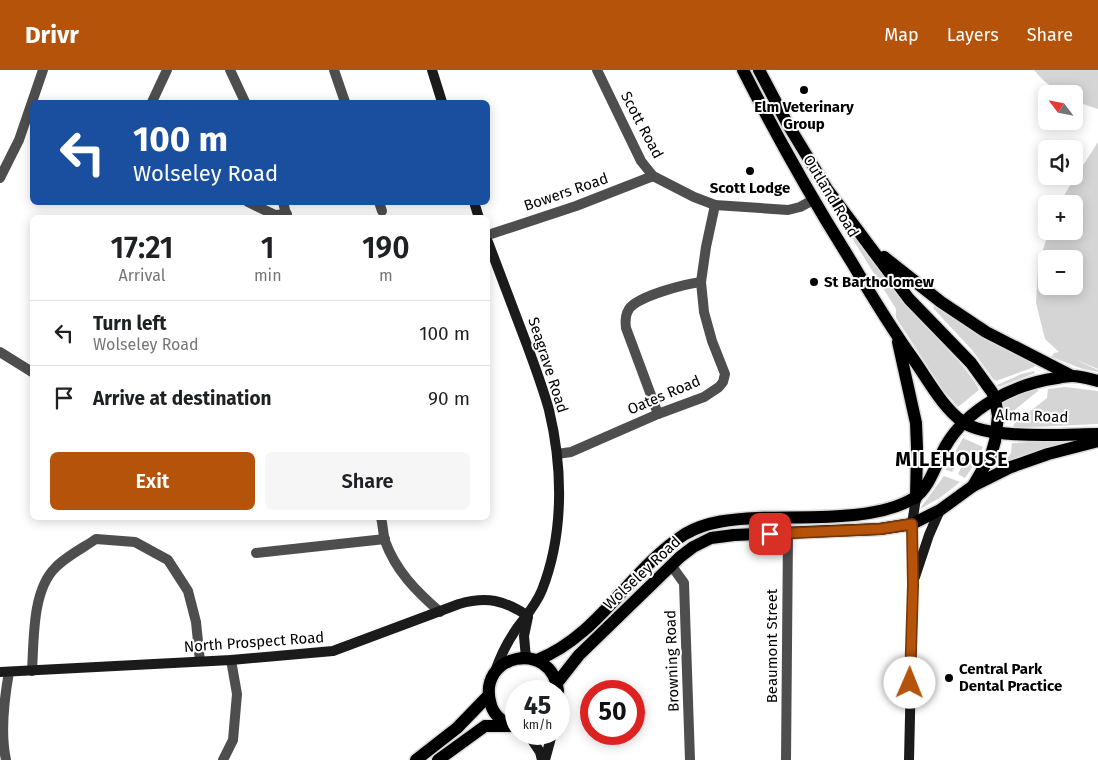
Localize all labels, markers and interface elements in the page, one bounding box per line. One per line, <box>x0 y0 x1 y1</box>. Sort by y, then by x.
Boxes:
text: Drivr <box>25 21 79 49</box>
text: Map <box>884 24 919 46</box>
text: Layers <box>947 24 999 46</box>
text: Share <box>1027 24 1073 46</box>
marker: Elm Veterinary Group <box>798 84 810 96</box>
north arrow <box>1038 85 1082 130</box>
map controls <box>1038 85 1083 295</box>
street label: Scott Road <box>617 88 667 162</box>
place label: Elm Veterinary Group <box>754 98 854 133</box>
text: 100 m <box>133 118 228 160</box>
icon: left <box>50 120 115 185</box>
button: sound <box>1038 140 1083 185</box>
street label: Outland Road <box>799 151 863 241</box>
text: Wolseley Road <box>133 160 278 187</box>
marker: Scott Lodge <box>744 165 756 177</box>
street label: Bowers Road <box>521 169 611 215</box>
place label: Scott Lodge <box>710 179 790 197</box>
button: + <box>1038 195 1083 240</box>
text: 17:21 <box>110 230 174 266</box>
text: 1 <box>261 230 275 266</box>
text: 190 <box>362 230 410 266</box>
button: − <box>1038 250 1083 295</box>
text: Arrival <box>119 266 165 285</box>
text: min <box>254 266 282 285</box>
text: m <box>379 266 393 285</box>
place label: St Bartholomew <box>824 273 935 291</box>
marker: St Bartholomew <box>808 276 820 288</box>
text: Turn left <box>93 312 167 335</box>
street label: Seagrave Road <box>524 315 572 415</box>
icon: left <box>50 319 78 347</box>
text: 100 m <box>419 322 470 345</box>
text: Wolseley Road <box>93 335 199 354</box>
street label: Oates Road <box>625 372 703 418</box>
icon: arrive <box>50 384 78 412</box>
text: Arrive at destination <box>93 387 272 410</box>
text: 90 m <box>428 387 470 410</box>
street label: Alma Road <box>995 406 1069 426</box>
district label: MILEHOUSE <box>895 447 1009 471</box>
button: Exit <box>50 452 255 510</box>
button: Share <box>265 452 470 510</box>
pin <box>749 513 791 555</box>
icon: arrive <box>756 520 784 548</box>
street label: Wolseley Road <box>600 533 684 613</box>
street label: Beaumont Street <box>763 588 781 703</box>
street label: Browning Road <box>661 610 683 712</box>
street label: North Prospect Road <box>183 628 325 656</box>
position arrow <box>883 656 935 708</box>
place label: Central Park Dental Practice <box>959 660 1062 695</box>
marker: Central Park Dental Practice <box>943 672 955 684</box>
speed limit sign: 50 <box>580 680 645 745</box>
text: 45 <box>524 691 551 721</box>
text: km/h <box>523 718 552 732</box>

